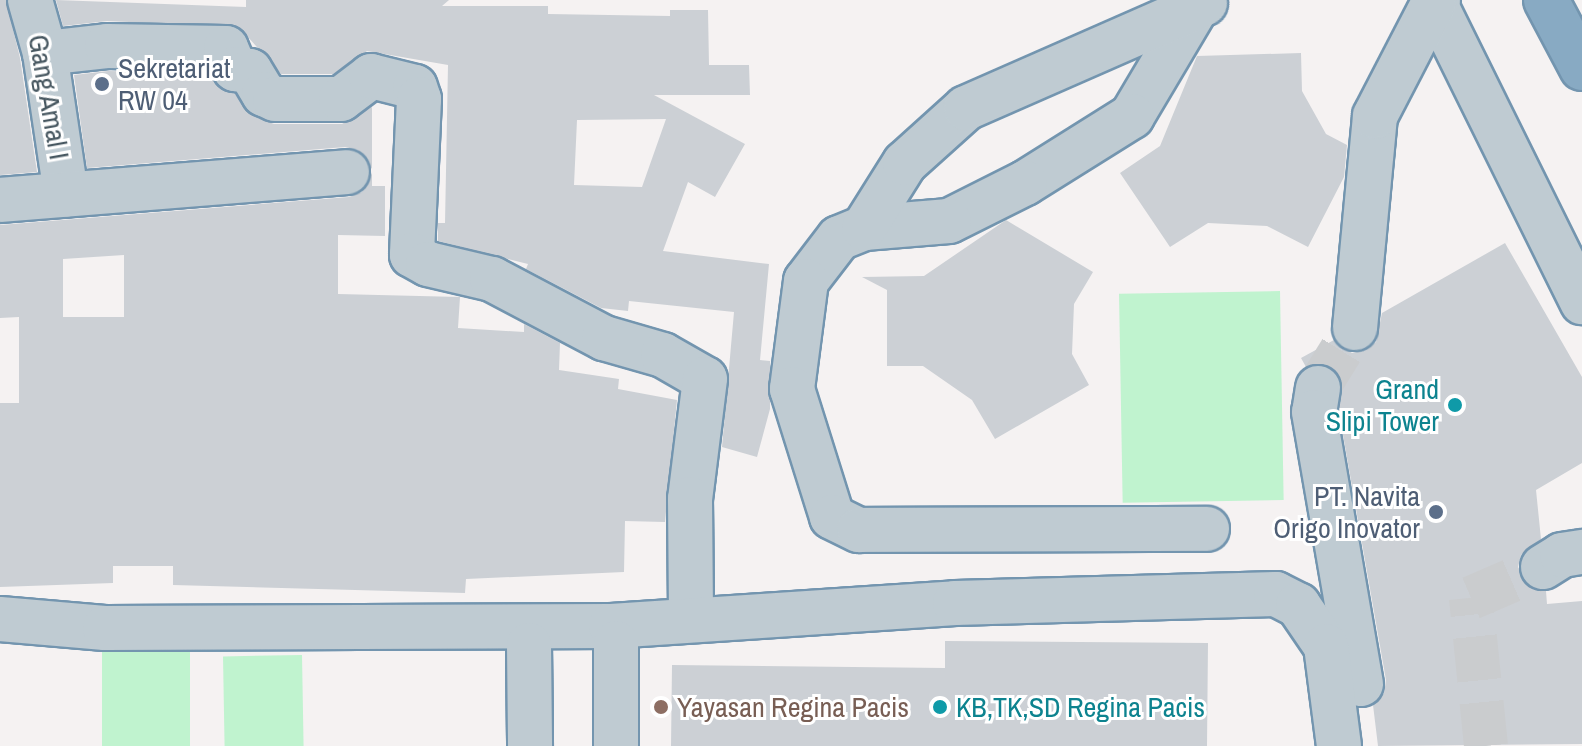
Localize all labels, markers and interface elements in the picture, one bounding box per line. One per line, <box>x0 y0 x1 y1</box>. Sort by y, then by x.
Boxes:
street label: Gang Amal I <box>21 31 77 163</box>
place label: Sekretariat RW 04 <box>118 51 230 117</box>
marker: Sekretariat RW 04 <box>93 75 111 93</box>
place label: Grand Slipi Tower <box>1325 372 1439 438</box>
marker: Grand Slipi Tower <box>1446 396 1464 414</box>
place label: PT. Navita Origo Inovator <box>1273 479 1420 545</box>
marker: PT. Navita Origo Inovator <box>1427 503 1445 521</box>
place label: Yayasan Regina Pacis <box>677 690 909 724</box>
place label: KB,TK,SD Regina Pacis <box>956 690 1205 724</box>
marker: Yayasan Regina Pacis <box>652 698 670 716</box>
marker: KB,TK,SD Regina Pacis <box>931 698 949 716</box>

